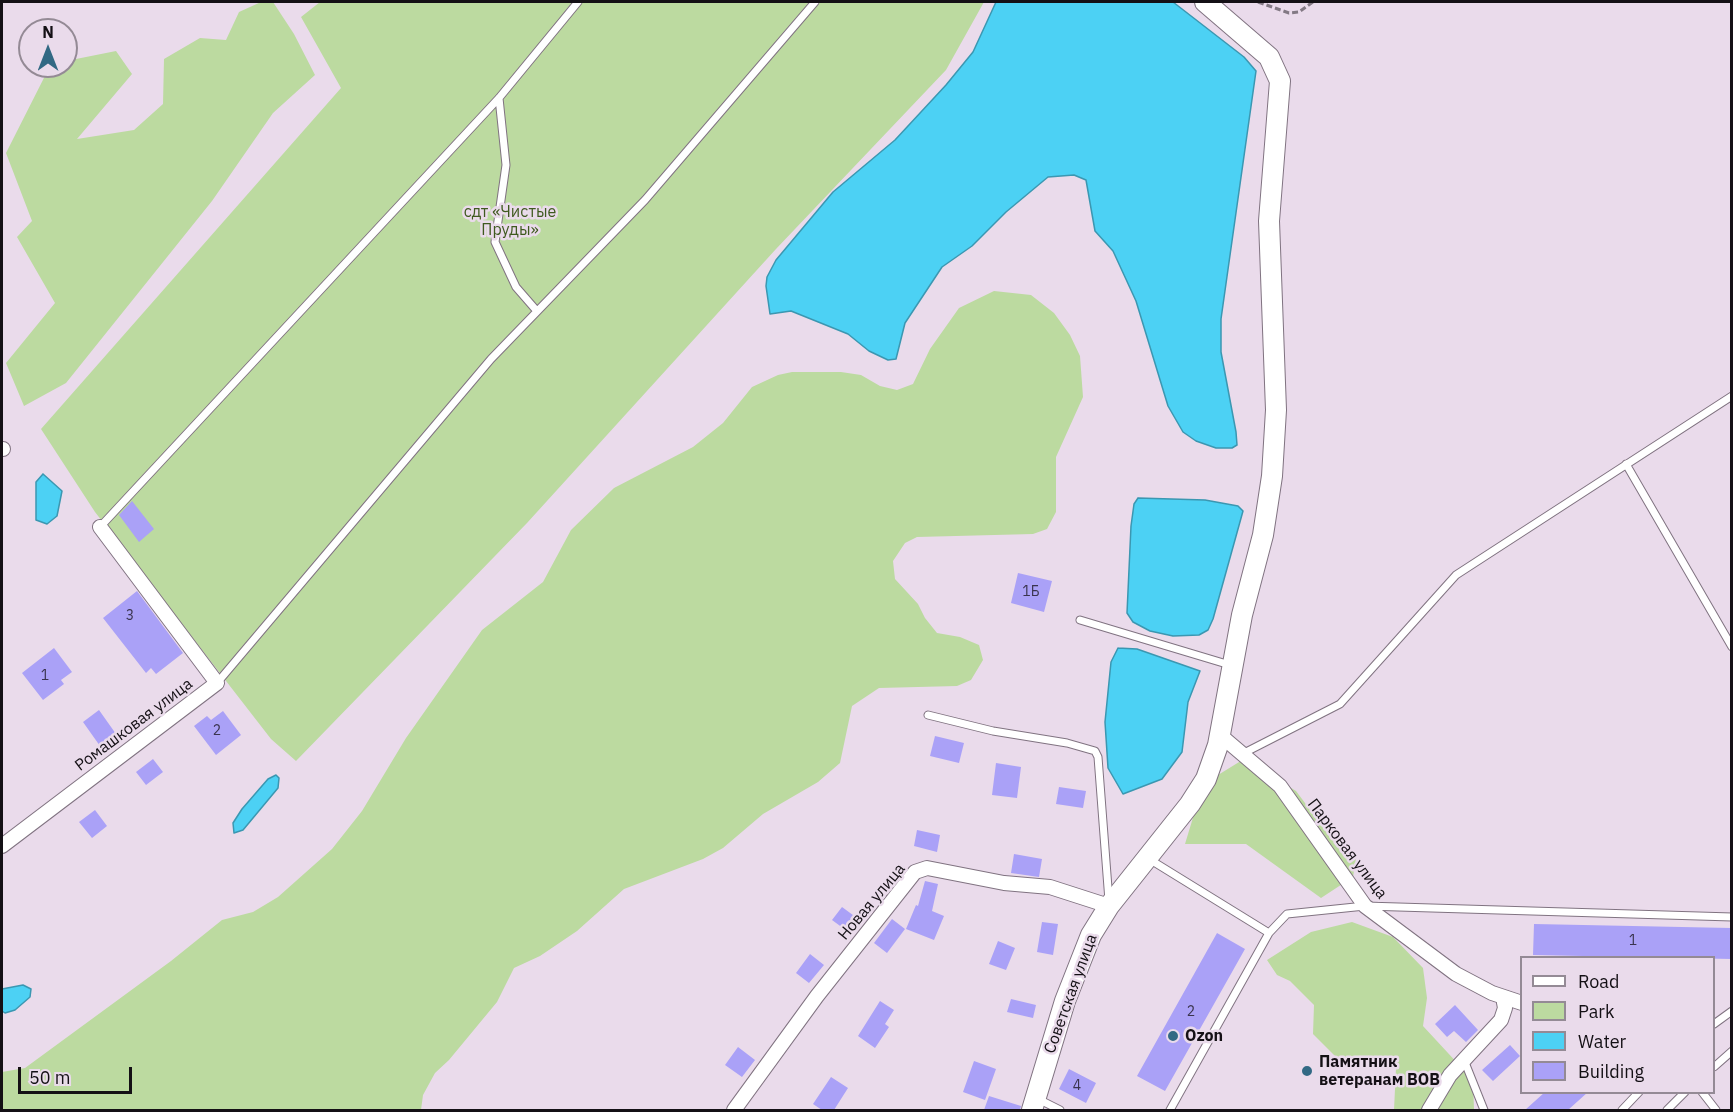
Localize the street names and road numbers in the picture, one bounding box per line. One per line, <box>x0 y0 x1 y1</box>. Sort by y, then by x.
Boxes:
street label: Ромашковая улица <box>71 675 197 775</box>
street label: Парковая улица <box>1303 795 1391 903</box>
street label: Новая улица <box>834 860 910 944</box>
street label: Советская улица <box>1040 932 1102 1056</box>

